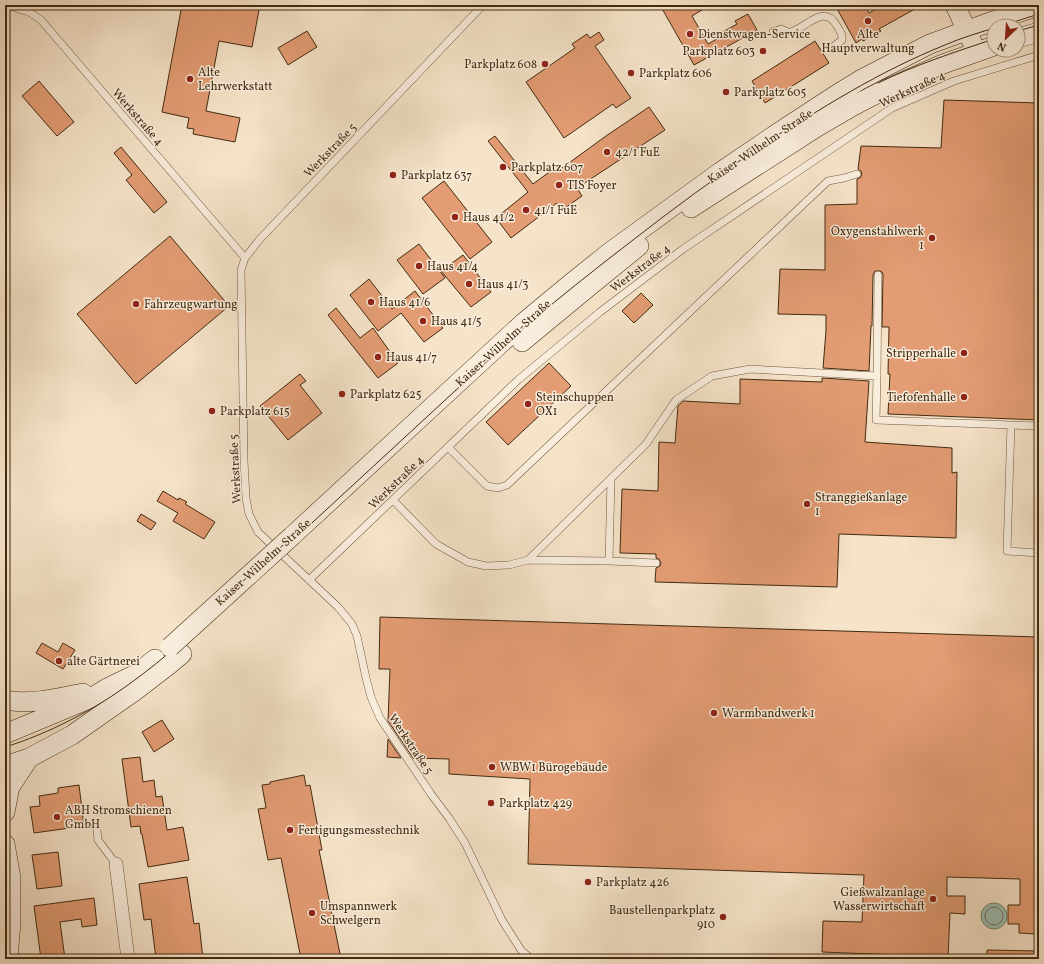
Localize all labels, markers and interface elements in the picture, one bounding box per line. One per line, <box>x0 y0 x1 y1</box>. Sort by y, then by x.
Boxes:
marker: Alte Hauptverwaltung <box>863 16 873 26</box>
north arrow <box>986 18 1026 58</box>
place label: Dienstwagen-Service <box>698 27 811 43</box>
place label: Alte Hauptverwaltung <box>822 27 914 57</box>
marker: Dienstwagen-Service <box>685 29 695 39</box>
text: N <box>996 37 1009 54</box>
place label: Parkplatz 603 <box>683 44 755 60</box>
marker: Parkplatz 603 <box>758 46 768 56</box>
place label: Parkplatz 608 <box>464 57 537 73</box>
marker: Parkplatz 608 <box>540 59 550 69</box>
place label: Alte Lehrwerkstatt <box>198 65 272 95</box>
place label: Parkplatz 606 <box>639 66 712 82</box>
marker: Parkplatz 606 <box>626 68 636 78</box>
street label: Werkstraße 4 <box>877 68 948 112</box>
marker: Alte Lehrwerkstatt <box>185 74 195 84</box>
place label: Parkplatz 605 <box>734 85 806 101</box>
street label: Werkstraße 4 <box>108 86 167 150</box>
marker: Parkplatz 605 <box>721 87 731 97</box>
street label: Kaiser-Wilhelm-Straße <box>705 106 816 188</box>
street label: Werkstraße 5 <box>301 120 361 181</box>
place label: 42/1 FuE <box>615 145 660 161</box>
marker: 42/1 FuE <box>602 147 612 157</box>
place label: Parkplatz 607 <box>511 160 584 176</box>
marker: Parkplatz 607 <box>498 162 508 172</box>
place label: Parkplatz 637 <box>401 168 472 184</box>
marker: Parkplatz 637 <box>388 170 398 180</box>
place label: TIS Foyer <box>567 178 616 194</box>
marker: TIS Foyer <box>554 180 564 190</box>
place label: 41/1 FuE <box>534 203 577 219</box>
marker: 41/1 FuE <box>521 205 531 215</box>
place label: Haus 41/2 <box>463 210 514 226</box>
marker: Haus 41/2 <box>450 212 460 222</box>
place label: Oxygenstahlwerk 1 <box>831 224 924 254</box>
marker: Oxygenstahlwerk 1 <box>927 233 937 243</box>
street label: Werkstraße 4 <box>607 241 674 297</box>
place label: Haus 41/4 <box>427 259 478 275</box>
marker: Haus 41/4 <box>414 261 424 271</box>
place label: Haus 41/3 <box>477 277 528 293</box>
marker: Haus 41/3 <box>464 279 474 289</box>
place label: Haus 41/6 <box>379 295 430 311</box>
street label: Kaiser-Wilhelm-Straße <box>452 296 555 391</box>
place label: Fahrzeugwartung <box>144 297 237 313</box>
marker: Haus 41/6 <box>366 297 376 307</box>
marker: Fahrzeugwartung <box>131 299 141 309</box>
place label: Haus 41/5 <box>431 314 482 330</box>
marker: Haus 41/5 <box>418 316 428 326</box>
place label: Stripperhalle <box>886 346 956 362</box>
marker: Stripperhalle <box>959 348 969 358</box>
place label: Haus 41/7 <box>386 350 437 366</box>
marker: Haus 41/7 <box>373 352 383 362</box>
place label: Parkplatz 625 <box>350 387 422 403</box>
marker: Parkplatz 625 <box>337 389 347 399</box>
place label: Steinschuppen OX1 <box>536 390 614 420</box>
place label: Tiefofenhalle <box>887 390 956 406</box>
marker: Tiefofenhalle <box>959 392 969 402</box>
marker: Steinschuppen OX1 <box>523 399 533 409</box>
place label: Parkplatz 615 <box>220 404 290 420</box>
marker: Parkplatz 615 <box>207 406 217 416</box>
street label: Werkstraße 5 <box>226 433 246 504</box>
street label: Werkstraße 4 <box>366 452 428 513</box>
place label: Stranggießanlage 1 <box>815 490 908 520</box>
marker: Stranggießanlage 1 <box>802 499 812 509</box>
street label: Kaiser-Wilhelm-Straße <box>212 515 315 610</box>
place label: alte Gärtnerei <box>67 654 140 670</box>
marker: alte Gärtnerei <box>54 656 64 666</box>
place label: Warmbandwerk 1 <box>722 706 815 722</box>
marker: Warmbandwerk 1 <box>709 708 719 718</box>
street label: Werkstraße 5 <box>384 711 436 778</box>
place label: WBW1 Bürogebäude <box>500 760 608 776</box>
marker: WBW1 Bürogebäude <box>487 762 497 772</box>
place label: Parkplatz 429 <box>499 796 572 812</box>
marker: Parkplatz 429 <box>486 798 496 808</box>
place label: ABH Stromschienen GmbH <box>65 803 172 833</box>
marker: ABH Stromschienen GmbH <box>52 812 62 822</box>
place label: Fertigungsmesstechnik <box>298 823 420 839</box>
marker: Fertigungsmesstechnik <box>285 825 295 835</box>
place label: Parkplatz 426 <box>596 875 669 891</box>
marker: Parkplatz 426 <box>583 877 593 887</box>
place label: Gießwalzanlage Wasserwirtschaft <box>833 885 925 915</box>
marker: Gießwalzanlage Wasserwirtschaft <box>928 894 938 904</box>
place label: Umspannwerk Schwelgern <box>320 899 397 929</box>
place label: Baustellenparkplatz 910 <box>609 903 715 933</box>
marker: Umspannwerk Schwelgern <box>307 908 317 918</box>
marker: Baustellenparkplatz 910 <box>718 912 728 922</box>

